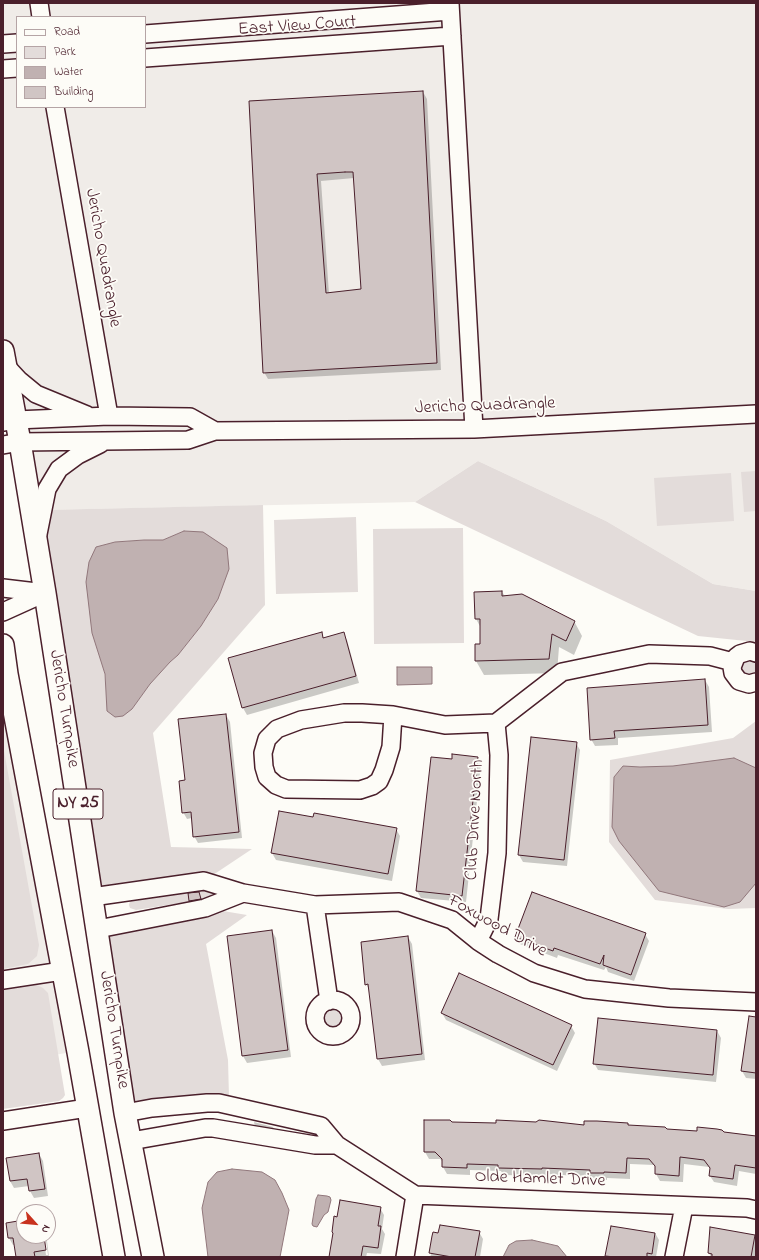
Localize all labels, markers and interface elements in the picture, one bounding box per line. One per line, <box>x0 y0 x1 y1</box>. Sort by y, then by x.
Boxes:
street label: East View Court <box>237 12 357 42</box>
legend <box>16 16 146 108</box>
text: Road <box>54 23 80 41</box>
text: Park <box>54 43 76 61</box>
text: Water <box>54 63 83 81</box>
text: Building <box>54 83 93 101</box>
street label: Jericho Quadrangle <box>79 187 125 329</box>
street label: Jericho Quadrangle <box>414 394 556 420</box>
street label: Jericho Turnpike <box>43 649 83 769</box>
street label: Club Drive North <box>462 759 490 881</box>
road number: NY 25 <box>53 789 103 819</box>
street label: Foxwood Drive <box>444 891 550 963</box>
street label: Jericho Turnpike <box>93 970 133 1090</box>
street label: Olde Hamlet Drive <box>474 1167 606 1193</box>
north arrow <box>16 1204 56 1244</box>
text: N <box>37 1222 55 1236</box>

